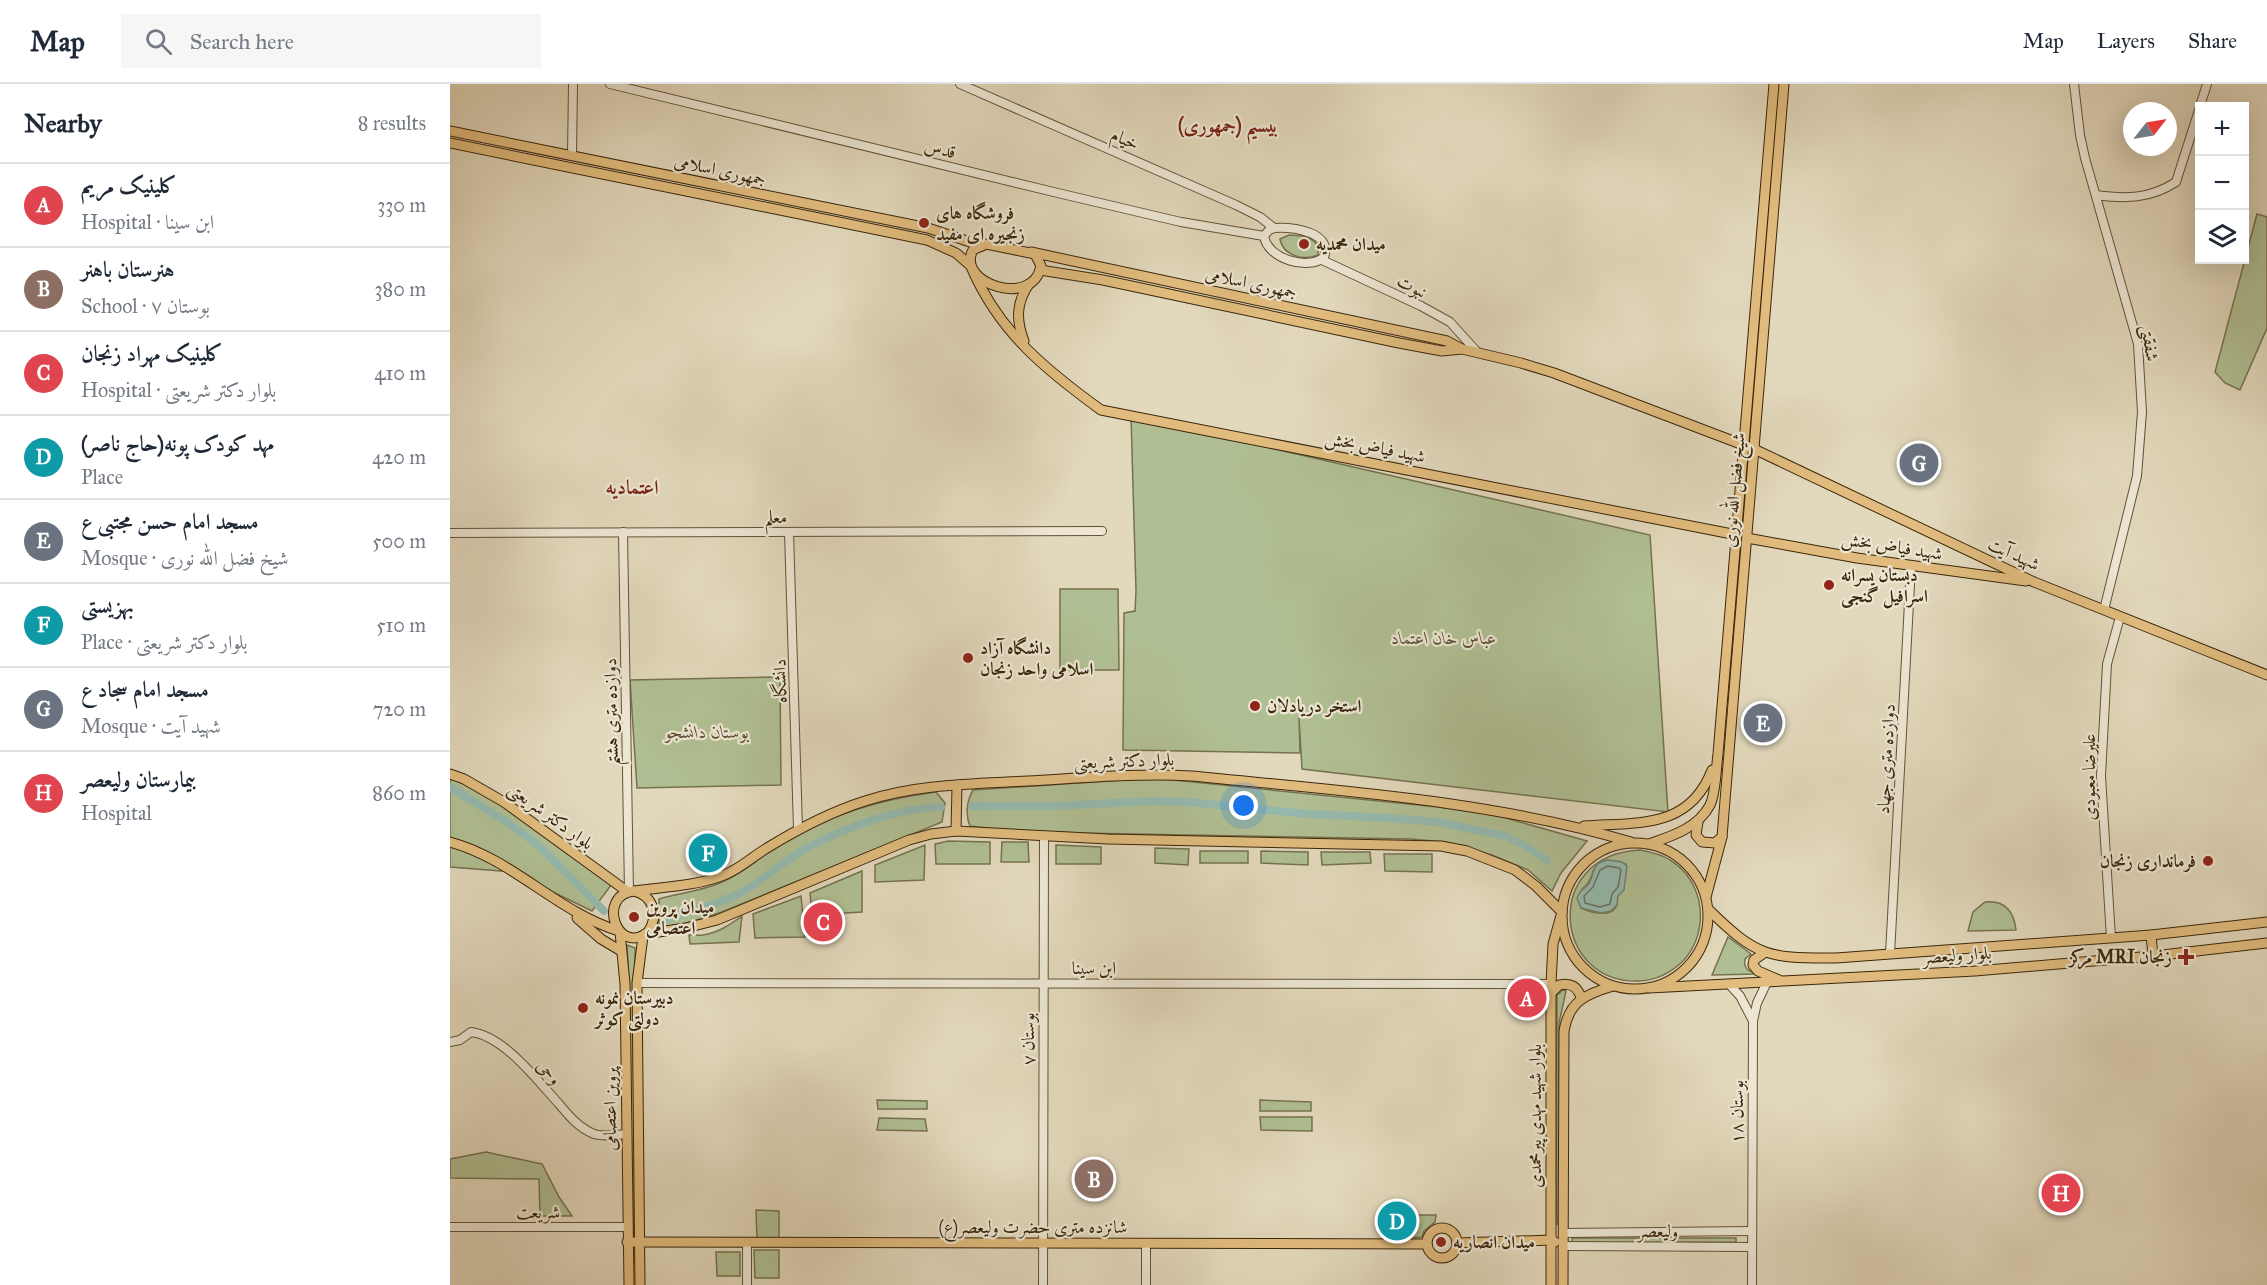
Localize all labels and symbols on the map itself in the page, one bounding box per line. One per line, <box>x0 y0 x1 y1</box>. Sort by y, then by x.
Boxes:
north arrow <box>2123 102 2177 156</box>
district label: (بیسیم (جمهوری <box>1178 113 1278 145</box>
street label: خیام <box>1105 123 1142 159</box>
street label: قدس <box>922 135 958 163</box>
street label: جمهوری اسلامی <box>672 150 768 190</box>
place label: فروشگاه های زنجیره ای مفید <box>936 201 1025 245</box>
marker: فروشگاه های زنجیره ای مفید <box>917 216 931 230</box>
place label: میدان محمدیه <box>1316 233 1386 255</box>
marker: میدان محمدیه <box>1297 237 1311 251</box>
street label: جمهوری اسلامی <box>1203 263 1299 303</box>
street label: نبوت <box>1393 269 1431 303</box>
street label: شفقتی <box>2134 323 2164 363</box>
street label: شهید فیاض بخش <box>1323 426 1427 468</box>
street label: شیخ فضل الله نوری <box>1715 431 1755 549</box>
pin: G <box>1900 440 1938 485</box>
district label: اعتمادیه <box>606 475 658 500</box>
street label: معلم <box>765 506 787 535</box>
street label: شهید فیاض بخش <box>1840 527 1944 566</box>
street label: شهید آیت <box>1984 533 2043 576</box>
place label: دبستان پسرانه اسرافیل گنجی <box>1841 564 1928 609</box>
marker: دبستان پسرانه اسرافیل گنجی <box>1822 578 1836 592</box>
park label: عباس خان اعتماد <box>1391 627 1497 649</box>
place label: دانشگاه آزاد اسلامی واحد زنجان <box>980 636 1094 680</box>
marker: دانشگاه آزاد اسلامی واحد زنجان <box>961 651 975 665</box>
street label: دوازده متری هشتم <box>599 658 630 766</box>
street label: دانشگاه <box>768 659 791 703</box>
place label: استخر دریادلان <box>1267 695 1362 718</box>
marker: استخر دریادلان <box>1248 699 1262 713</box>
pin: E <box>1744 700 1782 746</box>
street label: دوازده متری جهاد <box>1872 703 1900 815</box>
park label: بوستان دانشجو <box>664 721 750 743</box>
street label: علیرضا معبودی <box>2078 733 2100 821</box>
street label: بلوار دکتر شریعتی <box>1073 748 1175 776</box>
street label: بلوار دکتر شریعتی <box>503 778 598 856</box>
your location <box>1229 791 1258 820</box>
pin: F <box>688 830 728 876</box>
place label: فرمانداری زنجان <box>2100 850 2196 873</box>
marker: فرمانداری زنجان <box>2201 854 2215 868</box>
place label: میدان پروین اعتصامی <box>645 896 714 939</box>
pin: C <box>804 900 842 944</box>
marker: میدان پروین اعتصامی <box>627 910 641 924</box>
street label: بلوار ولیعصر <box>1920 942 1992 970</box>
place label: مرکز MRI زنجان <box>2067 946 2172 970</box>
marker: مرکز MRI زنجان <box>2177 948 2195 966</box>
street label: ابن سینا <box>1072 957 1116 979</box>
pin: A <box>1508 976 1546 1020</box>
place label: دبیرستان نمونه دولتی کوثر <box>593 987 674 1032</box>
marker: دبیرستان نمونه دولتی کوثر <box>576 1001 590 1015</box>
street label: بوستان ۷ <box>1017 1012 1039 1066</box>
street label: بلوار شهید مهدی پیرمحمدی <box>1524 1044 1548 1188</box>
street label: وحی <box>532 1055 566 1089</box>
street label: پروین اعتصامی <box>599 1065 621 1151</box>
street label: بوستان ۱۸ <box>1726 1080 1748 1144</box>
pin: B <box>1074 1156 1114 1202</box>
pin: H <box>2042 1170 2080 1216</box>
pin: D <box>1378 1198 1416 1244</box>
street label: شریعت <box>516 1201 560 1224</box>
street label: شانزده متری حضرت ولیعصر(ع) <box>939 1216 1127 1242</box>
street label: ولیعصر <box>1636 1220 1678 1243</box>
place label: میدان انصاریه <box>1453 1231 1535 1253</box>
marker: میدان انصاریه <box>1434 1235 1448 1249</box>

